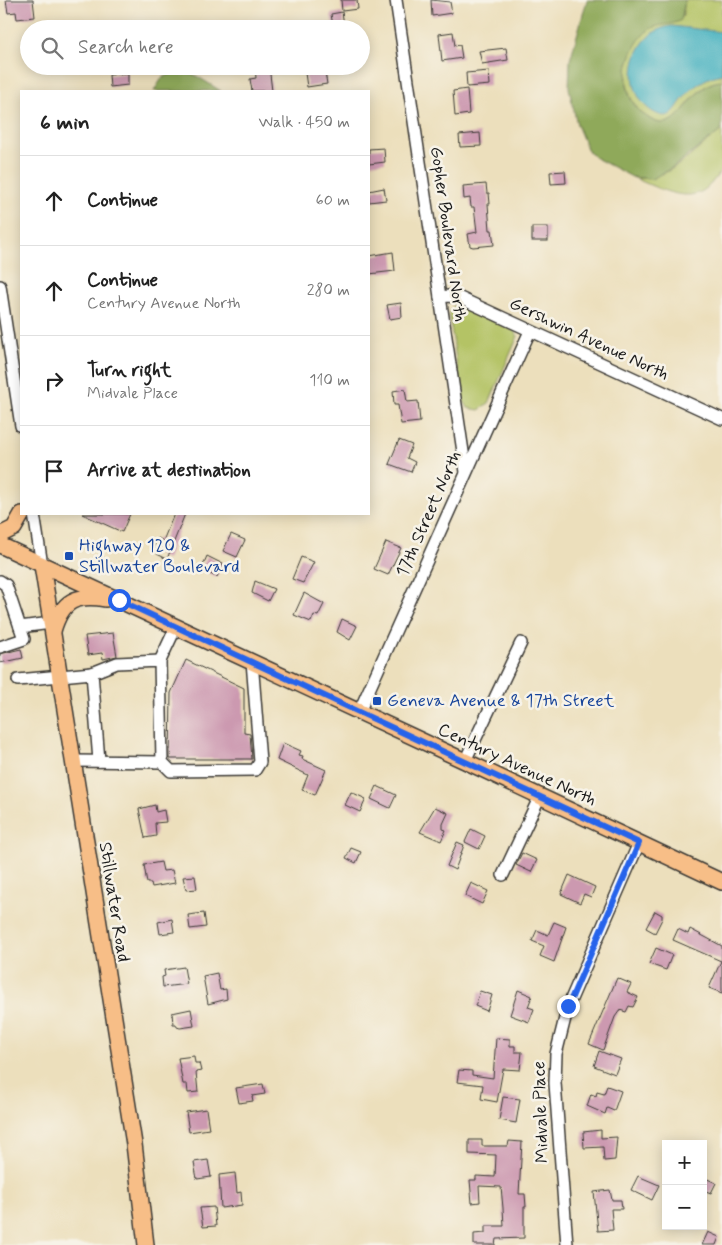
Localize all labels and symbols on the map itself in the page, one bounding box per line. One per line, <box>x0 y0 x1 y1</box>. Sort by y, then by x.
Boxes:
street label: Gopher Boulevard North <box>424 145 472 323</box>
street label: Gershwin Avenue North <box>505 291 673 387</box>
street label: 17th Street North <box>390 447 468 581</box>
place label: Highway 120 & Stillwater Boulevard <box>79 534 240 579</box>
marker: Highway 120 & Stillwater Boulevard <box>63 550 75 562</box>
route start <box>108 589 131 612</box>
place label: Geneva Avenue & 17th Street <box>387 689 615 713</box>
marker: Geneva Avenue & 17th Street <box>371 695 383 707</box>
street label: Century Avenue North <box>434 718 600 812</box>
street label: Stillwater Road <box>93 840 135 964</box>
route end <box>557 995 580 1018</box>
street label: Midvale Place <box>527 1061 555 1163</box>

